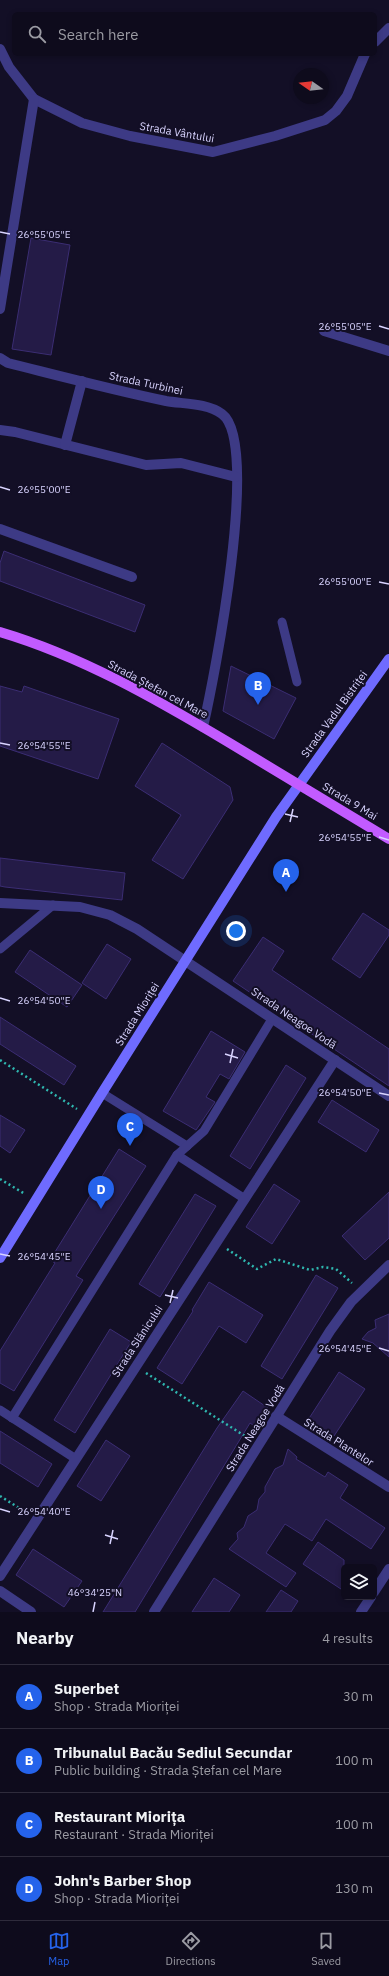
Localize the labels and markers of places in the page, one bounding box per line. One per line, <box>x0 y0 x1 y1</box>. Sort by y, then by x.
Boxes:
pin: B <box>245 672 271 705</box>
pin: A <box>273 859 299 892</box>
pin: C <box>117 1113 143 1146</box>
pin: D <box>88 1176 114 1209</box>

